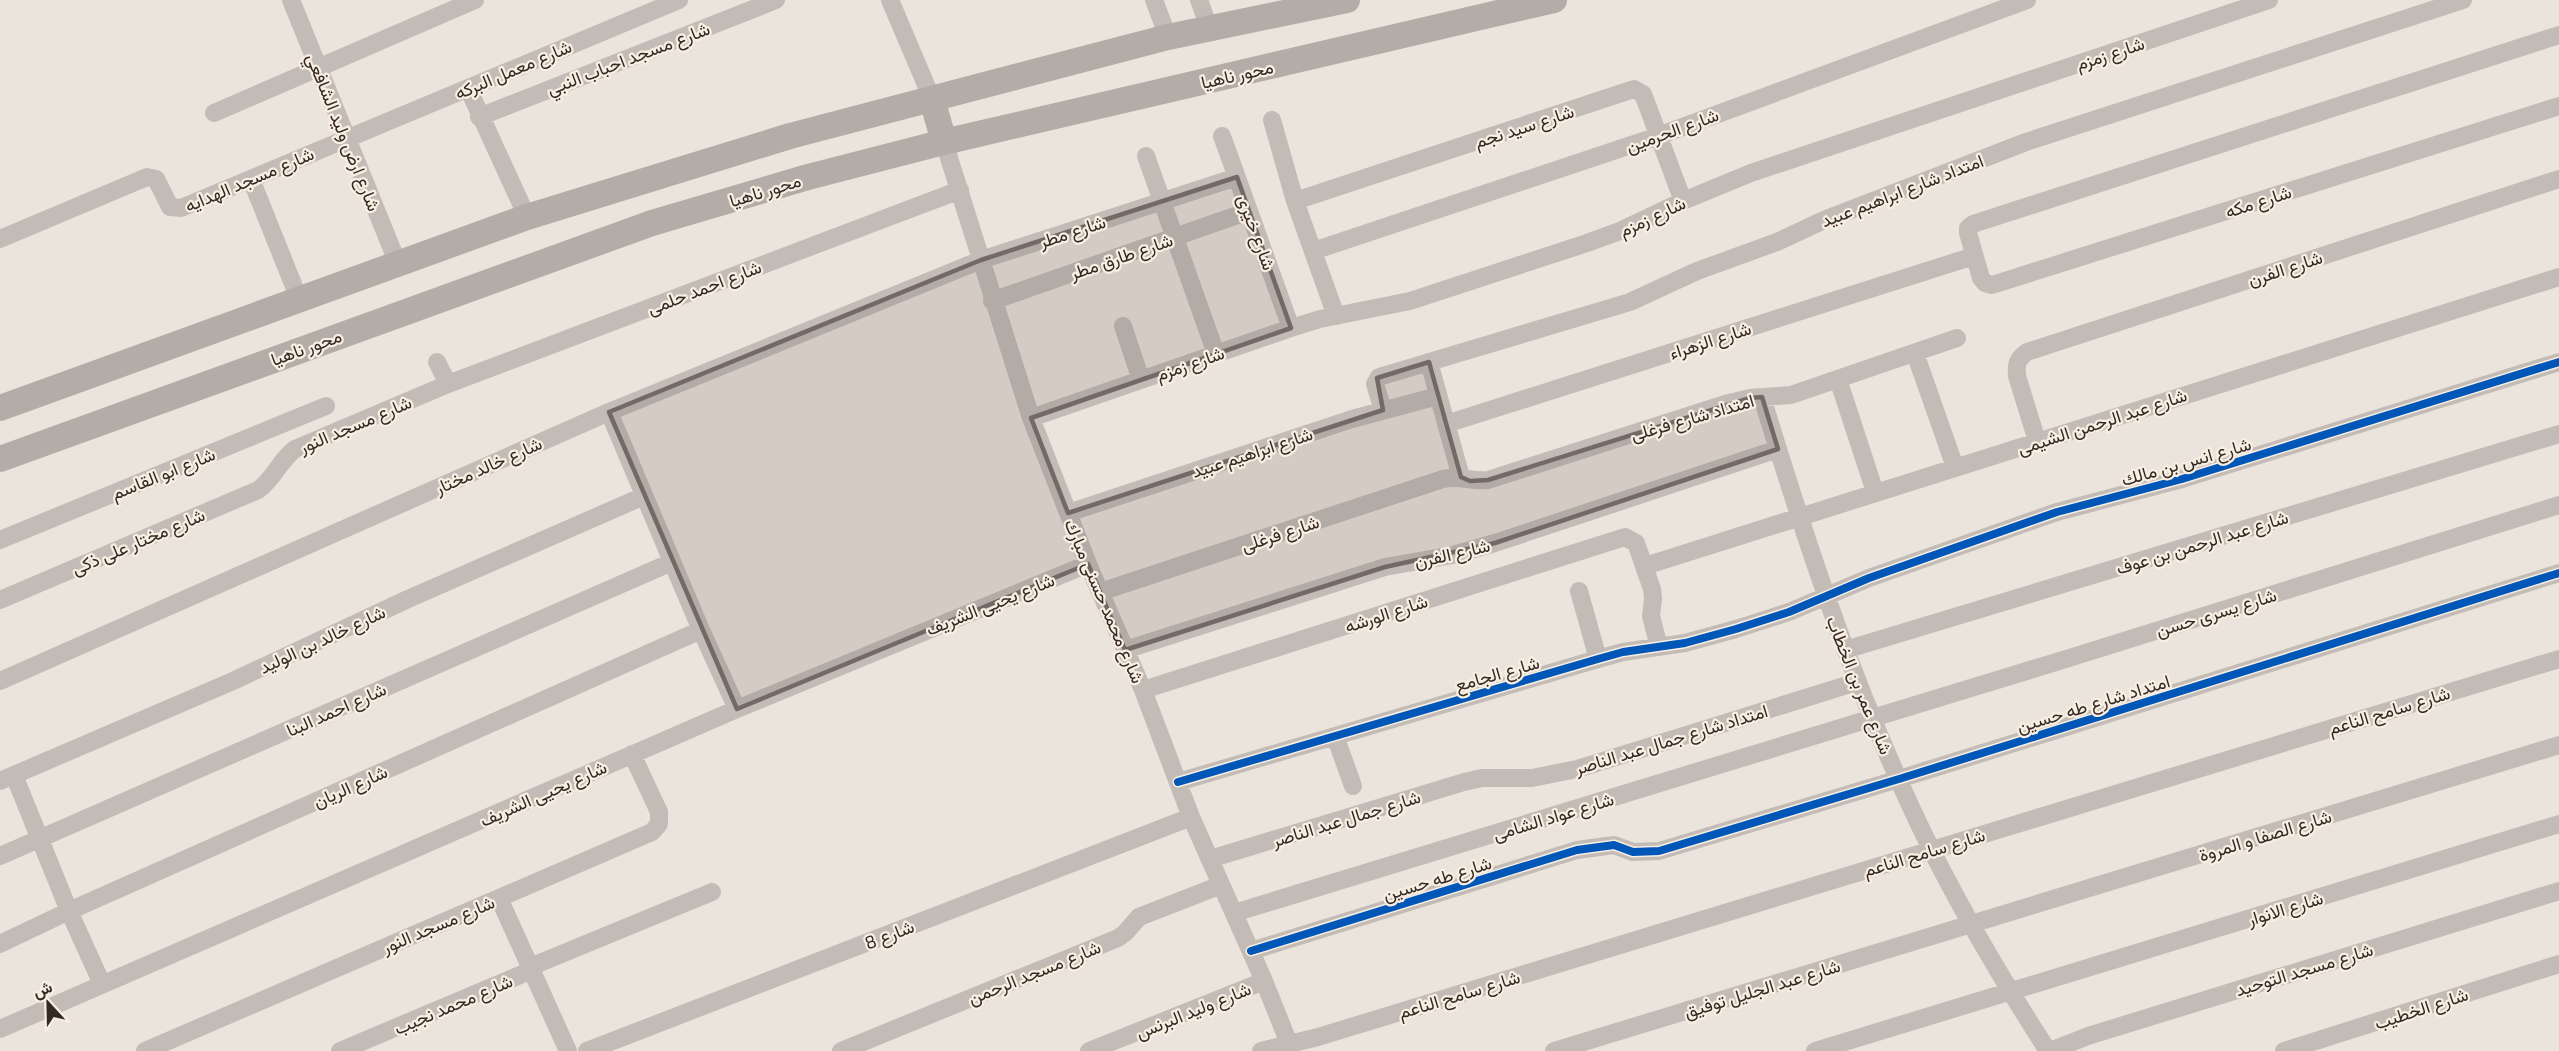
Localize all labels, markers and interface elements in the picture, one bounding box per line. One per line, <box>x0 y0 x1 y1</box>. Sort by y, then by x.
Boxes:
street label: شارع مسجد احباب النبي <box>543 17 714 104</box>
street label: شارع زمزم <box>2073 32 2148 76</box>
street label: شارع معمل البركه <box>451 35 575 105</box>
street label: شارع ارض وليد الشافعي <box>298 50 386 216</box>
street label: محور ناهيا <box>1199 55 1276 94</box>
street label: شارع سيد نجم <box>1471 100 1577 154</box>
street label: شارع الحرمين <box>1623 103 1722 159</box>
street label: شارع مسجد الهدايه <box>181 142 318 218</box>
street label: امتداد شارع ابراهيم عبيد <box>1818 149 1987 233</box>
street label: محور ناهيا <box>727 169 804 212</box>
street label: شارع مكه <box>2222 180 2295 224</box>
street label: شارع خيرى <box>1231 191 1281 274</box>
street label: شارع زمزم <box>1615 191 1690 243</box>
street label: شارع مطر <box>1035 210 1109 254</box>
street label: شارع طارق مطر <box>1066 228 1176 286</box>
street label: شارع الفرن <box>2245 246 2326 292</box>
street label: شارع احمد حلمى <box>644 255 765 321</box>
street label: شارع الزهراء <box>1666 316 1754 365</box>
street label: محور ناهيا <box>268 324 345 371</box>
street label: شارع زمزم <box>1153 341 1228 387</box>
street label: شارع عبد الرحمن الشيمى <box>2014 383 2190 461</box>
street label: امتداد شارع فرغلى <box>1628 389 1757 447</box>
street label: شارع مسجد النور <box>294 390 416 460</box>
street label: شارع ابراهيم عبيد <box>1189 422 1316 484</box>
street label: شارع خالد مختار <box>430 431 546 501</box>
street label: شارع انس بن مالك <box>2119 432 2254 492</box>
street label: شارع ابو القاسم <box>108 442 219 506</box>
street label: شارع مختار على ذكى <box>68 503 209 581</box>
street label: شارع عبد الرحمن بن عوف <box>2113 505 2291 581</box>
street label: شارع فرغلى <box>1238 510 1322 558</box>
street label: شارع محمد حسنى مبارك <box>1059 516 1150 687</box>
street label: شارع الفرن <box>1412 534 1493 574</box>
street label: شارع يحيى الشريف <box>923 568 1058 642</box>
street label: شارع يسرى حسن <box>2153 583 2280 643</box>
street label: شارع الورشه <box>1342 589 1431 639</box>
street label: شارع خالد بن الوليد <box>255 600 389 680</box>
street label: شارع عمر بن الخطاب <box>1820 613 1898 758</box>
street label: شارع الجامع <box>1452 650 1542 697</box>
street label: امتداد شارع طه حسين <box>2014 669 2173 739</box>
street label: شارع احمد البنا <box>283 677 390 743</box>
street label: شارع سامح الناعم <box>2326 681 2453 741</box>
street label: امتداد شارع جمال عبد الناصر <box>1571 699 1771 781</box>
street label: شارع يحيى الشريف <box>476 755 611 833</box>
street label: شارع الريان <box>309 760 391 814</box>
street label: شارع جمال عبد الناصر <box>1268 785 1424 853</box>
street label: شارع عواد الشامى <box>1490 787 1617 847</box>
street label: شارع الصفا و المروة <box>2196 804 2335 868</box>
street label: شارع سامح الناعم <box>1861 823 1988 883</box>
street label: شارع طه حسين <box>1380 851 1495 907</box>
street label: شارع الانوار <box>2243 886 2326 932</box>
street label: شارع مسجد النور <box>377 890 499 960</box>
street label: شارع 8 <box>861 915 918 955</box>
street label: شارع مسجد الرحمن <box>964 935 1104 1010</box>
street label: شارع مسجد التوحيد <box>2232 938 2376 1002</box>
street label: شارع عبد الجليل توفيق <box>1681 954 1843 1024</box>
street label: شارع سامح الناعم <box>1396 965 1523 1025</box>
street label: شارع محمد نجيب <box>390 969 516 1041</box>
north arrow <box>18 973 78 1033</box>
text: ش <box>30 976 55 1002</box>
street label: شارع وليد البرنس <box>1132 977 1255 1045</box>
street label: شارع الخطيب <box>2371 983 2471 1035</box>

